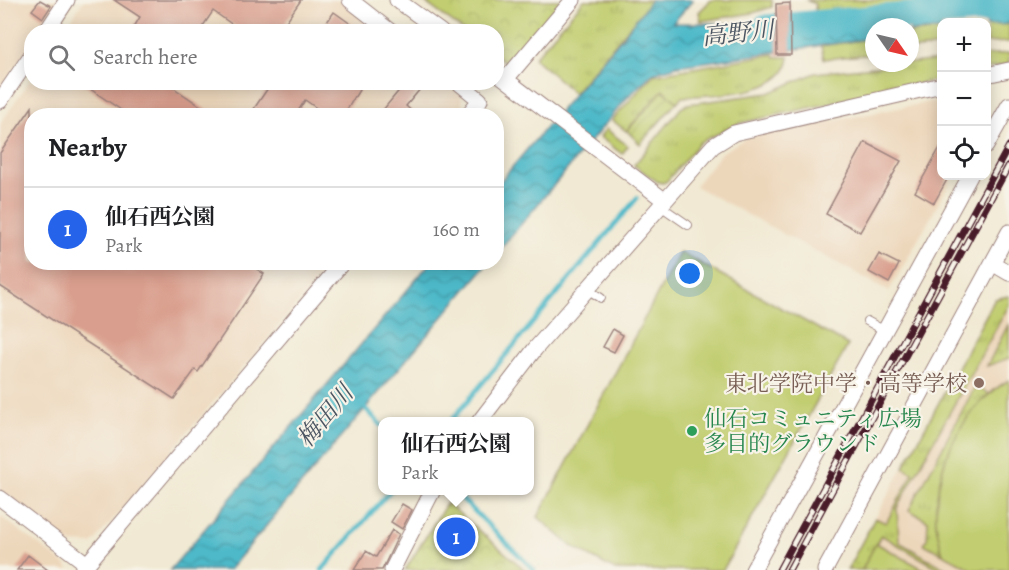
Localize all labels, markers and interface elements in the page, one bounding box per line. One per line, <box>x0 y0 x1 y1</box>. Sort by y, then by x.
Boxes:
water label: 高野川 <box>701 13 778 53</box>
north arrow <box>865 18 919 72</box>
map controls <box>937 18 991 180</box>
button: + <box>937 18 991 72</box>
search box <box>24 24 504 90</box>
icon: search <box>45 41 78 74</box>
text: Search here <box>93 42 198 72</box>
button: − <box>937 72 991 126</box>
button: locate <box>937 126 991 180</box>
text: Nearby <box>48 130 127 165</box>
text: 仙石西公園 <box>105 202 215 232</box>
text: 1 <box>64 216 71 243</box>
text: 160 m <box>433 216 480 243</box>
text: Park <box>105 232 143 259</box>
your location <box>675 259 704 288</box>
place label: 東北学院中学・高等学校 <box>725 369 967 399</box>
water label: 梅田川 <box>290 376 362 454</box>
marker: 東北学院中学・高等学校 <box>972 376 986 390</box>
place label: 仙石コミュニティ広場 多目的グラウンド <box>704 404 922 459</box>
popup <box>378 417 534 495</box>
marker: 仙石コミュニティ広場 多目的グラウンド <box>685 424 699 438</box>
text: 仙石西公園 <box>401 429 511 459</box>
text: Park <box>401 459 439 486</box>
pin: 1 <box>436 514 476 560</box>

